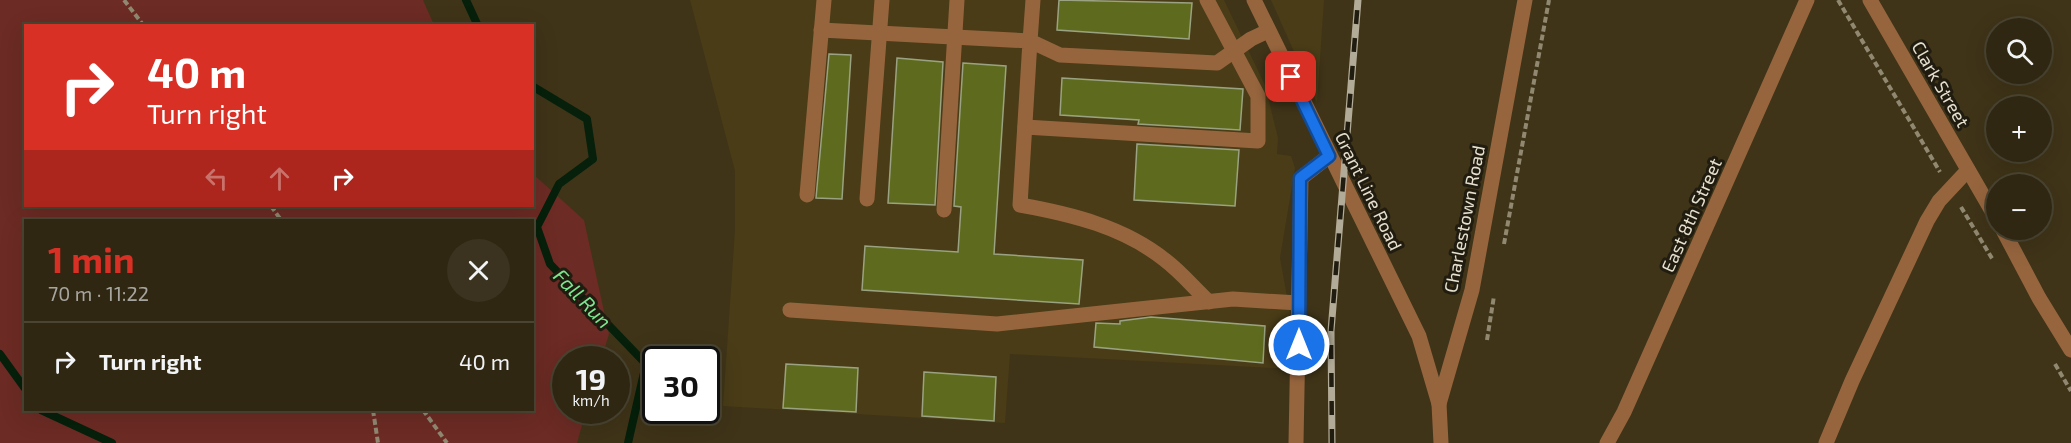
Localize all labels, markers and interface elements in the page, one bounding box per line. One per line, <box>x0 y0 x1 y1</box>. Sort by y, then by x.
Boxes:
map controls <box>1986 18 2052 240</box>
button: search <box>1986 18 2052 84</box>
street label: Clark Street <box>1908 37 1975 131</box>
text: 40 m <box>147 46 246 96</box>
icon: right <box>48 48 126 126</box>
pin <box>1265 51 1316 102</box>
icon: arrive <box>1274 60 1307 93</box>
button: + <box>1986 96 2052 162</box>
text: Turn right <box>147 97 267 129</box>
street label: Grant Line Road <box>1331 128 1407 254</box>
street label: Charlestown Road <box>1439 143 1489 295</box>
street label: East 8th Street <box>1656 155 1726 275</box>
icon: left <box>200 162 233 195</box>
icon: ahead <box>263 162 296 195</box>
icon: right <box>326 162 359 195</box>
button: − <box>1986 174 2052 240</box>
text: 1 min <box>48 237 135 280</box>
button: close <box>447 239 510 302</box>
water label: Fall Run <box>549 263 617 333</box>
text: 70 m · 11:22 <box>48 281 149 305</box>
position arrow <box>1267 313 1331 377</box>
icon: right <box>48 345 81 378</box>
speed limit sign: 30 <box>642 346 720 424</box>
text: Turn right <box>99 348 201 374</box>
text: 40 m <box>459 348 510 374</box>
text: 19 <box>576 360 606 396</box>
text: km/h <box>572 391 610 409</box>

